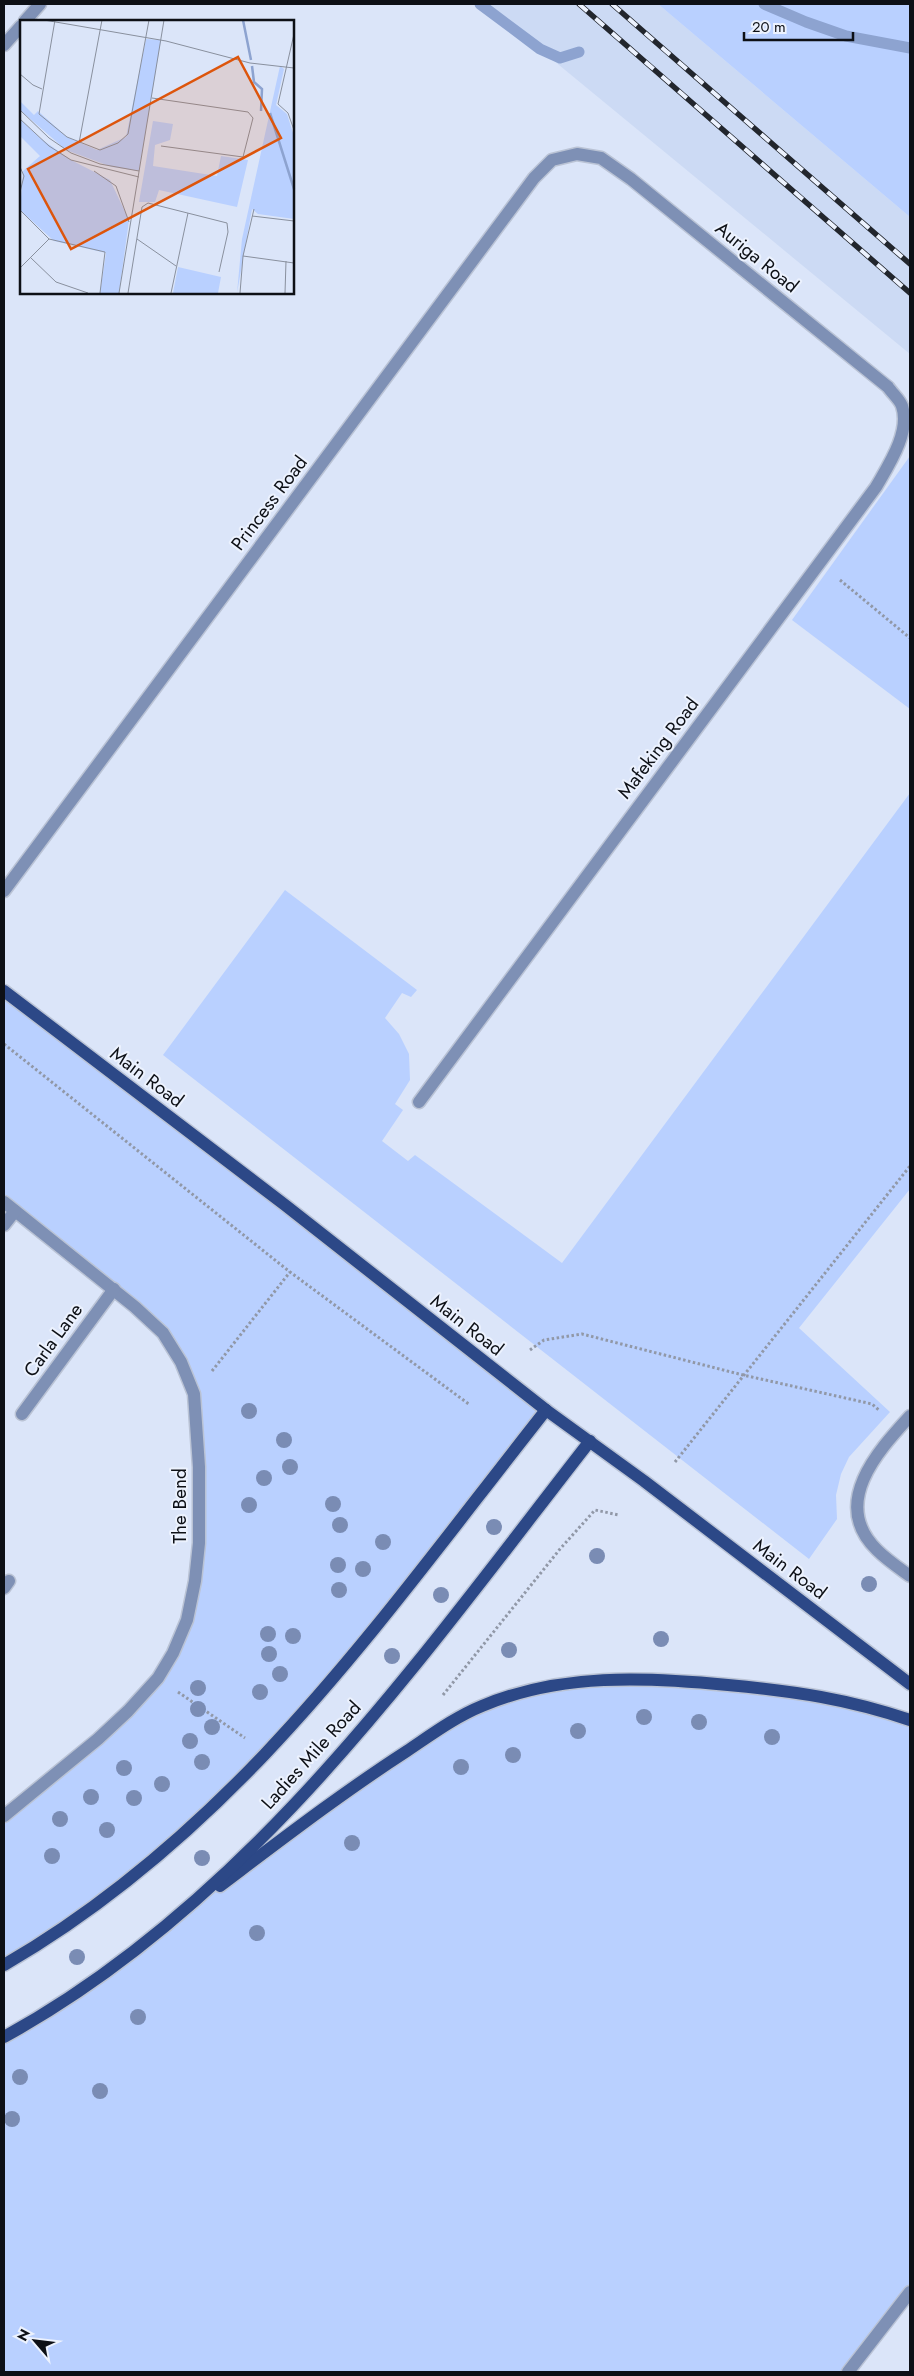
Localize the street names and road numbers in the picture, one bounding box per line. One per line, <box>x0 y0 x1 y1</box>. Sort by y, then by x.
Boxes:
street label: Auriga Road <box>710 215 804 299</box>
street label: Princess Road <box>224 450 314 556</box>
street label: Mafeking Road <box>611 692 705 804</box>
street label: Main Road <box>104 1040 190 1114</box>
street label: Main Road <box>425 1288 509 1362</box>
street label: Carla Lane <box>17 1297 89 1382</box>
street label: The Bend <box>166 1468 193 1544</box>
street label: Main Road <box>747 1532 833 1606</box>
street label: Ladies Mile Road <box>255 1695 367 1815</box>

